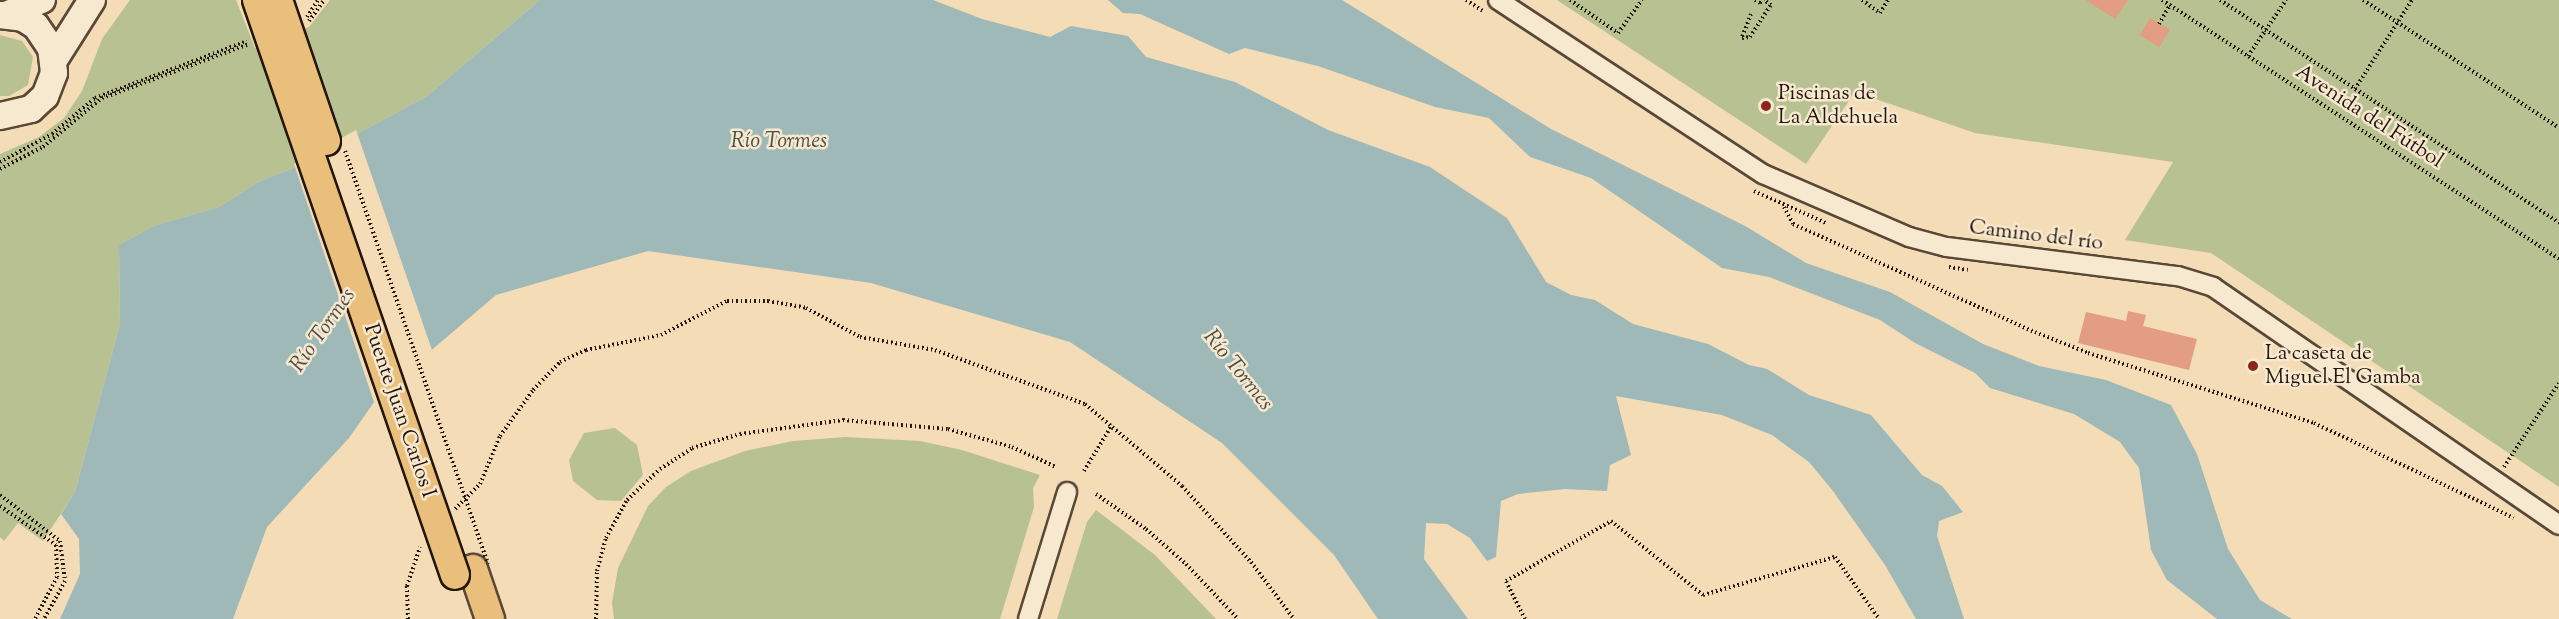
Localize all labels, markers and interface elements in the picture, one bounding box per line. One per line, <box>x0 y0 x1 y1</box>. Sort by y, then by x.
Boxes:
street label: Avenida del Fútbol <box>2290 60 2448 174</box>
place label: Piscinas de La Aldehuela <box>1778 81 1898 131</box>
marker: Piscinas de La Aldehuela <box>1759 99 1773 113</box>
water label: Río Tormes <box>731 130 827 156</box>
street label: Camino del río <box>1968 215 2104 257</box>
water label: Río Tormes <box>286 284 362 378</box>
street label: Puente Juan Carlos I <box>357 321 441 501</box>
water label: Río Tormes <box>1196 325 1278 417</box>
place label: La caseta de Miguel El Gamba <box>2265 341 2421 391</box>
marker: La caseta de Miguel El Gamba <box>2246 359 2260 373</box>

